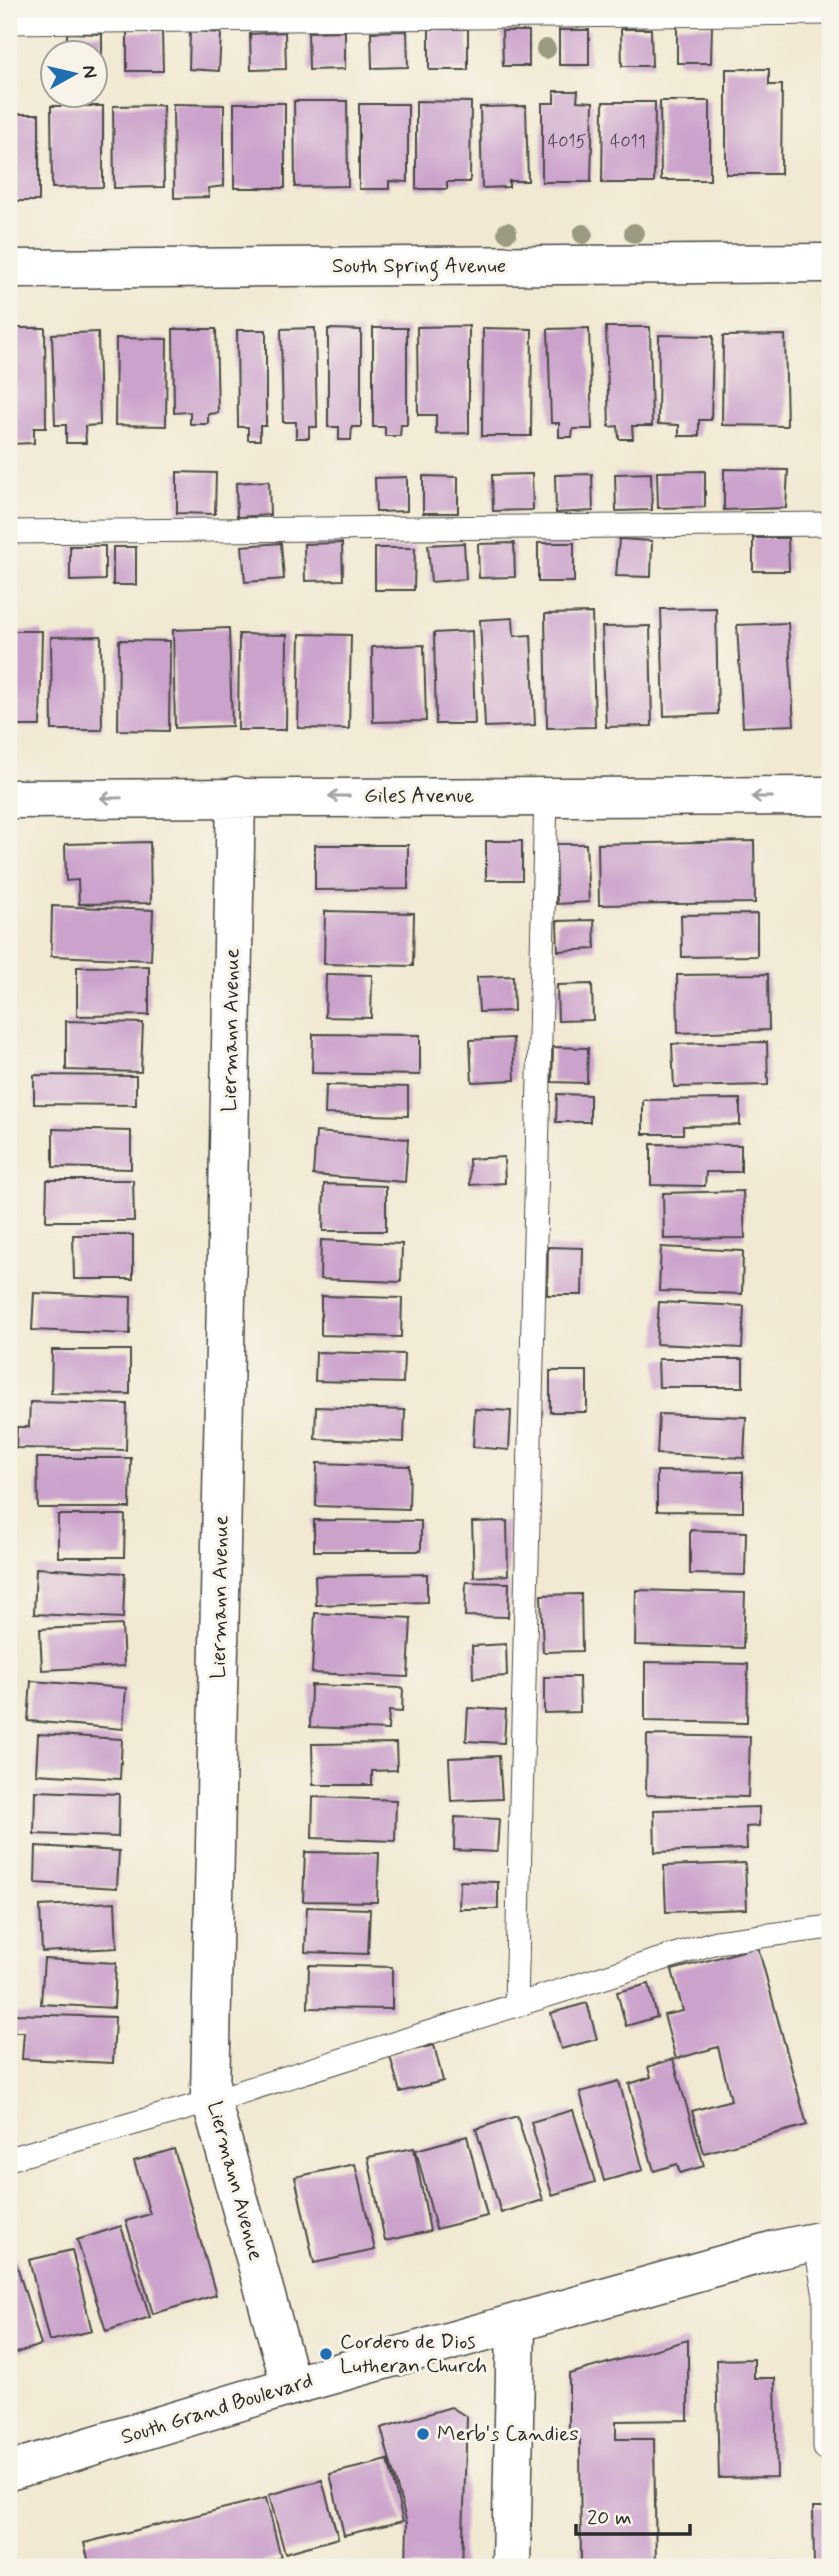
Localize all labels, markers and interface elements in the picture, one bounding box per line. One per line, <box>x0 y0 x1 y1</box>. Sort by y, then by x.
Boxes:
north arrow <box>38 38 108 108</box>
text: N <box>76 64 103 80</box>
house number: 4015 <box>548 130 586 154</box>
house number: 4011 <box>610 130 646 154</box>
street label: South Spring Avenue <box>332 252 506 282</box>
street label: Giles Avenue <box>364 782 474 810</box>
one-way arrow <box>327 789 350 803</box>
one-way arrow <box>751 790 774 804</box>
one-way arrow <box>100 791 123 804</box>
street label: Liermann Avenue <box>216 948 246 1112</box>
street label: Liermann Avenue <box>205 1515 235 1679</box>
street label: Liermann Avenue <box>200 2098 270 2264</box>
place label: Cordero de Dios Lutheran Church <box>340 2328 487 2380</box>
marker: Cordero de Dios Lutheran Church <box>318 2346 334 2362</box>
street label: South Grand Boulevard <box>118 2366 316 2452</box>
place label: Merb's Candies <box>437 2420 579 2448</box>
marker: Merb's Candies <box>415 2426 431 2442</box>
scale bar <box>576 2492 690 2536</box>
text: 20 m <box>587 2504 632 2532</box>

